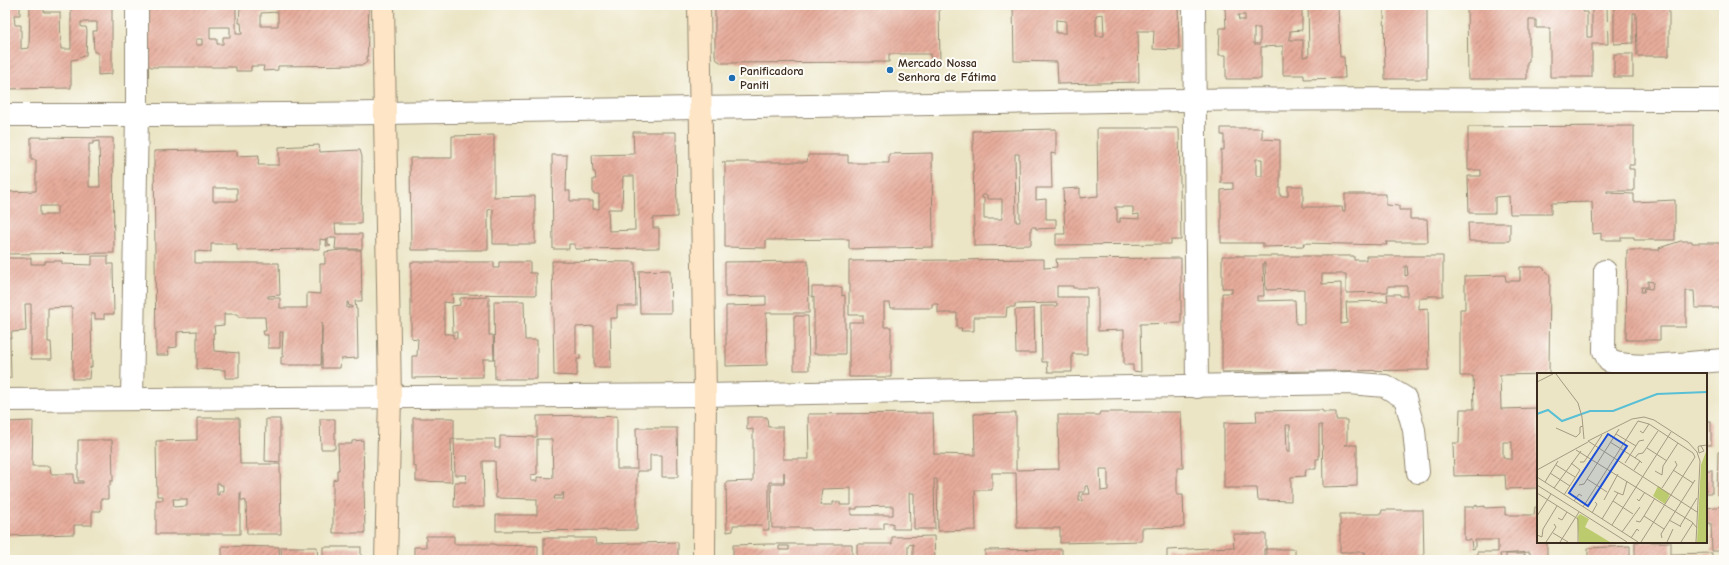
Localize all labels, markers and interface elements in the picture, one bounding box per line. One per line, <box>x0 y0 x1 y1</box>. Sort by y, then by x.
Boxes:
place label: Mercado Nossa Senhora de Fátima <box>898 56 996 84</box>
place label: Panificadora Paniti <box>740 64 804 92</box>
marker: Mercado Nossa Senhora de Fátima <box>885 65 895 75</box>
marker: Panificadora Paniti <box>727 73 737 83</box>
inset map <box>1537 373 1707 543</box>

